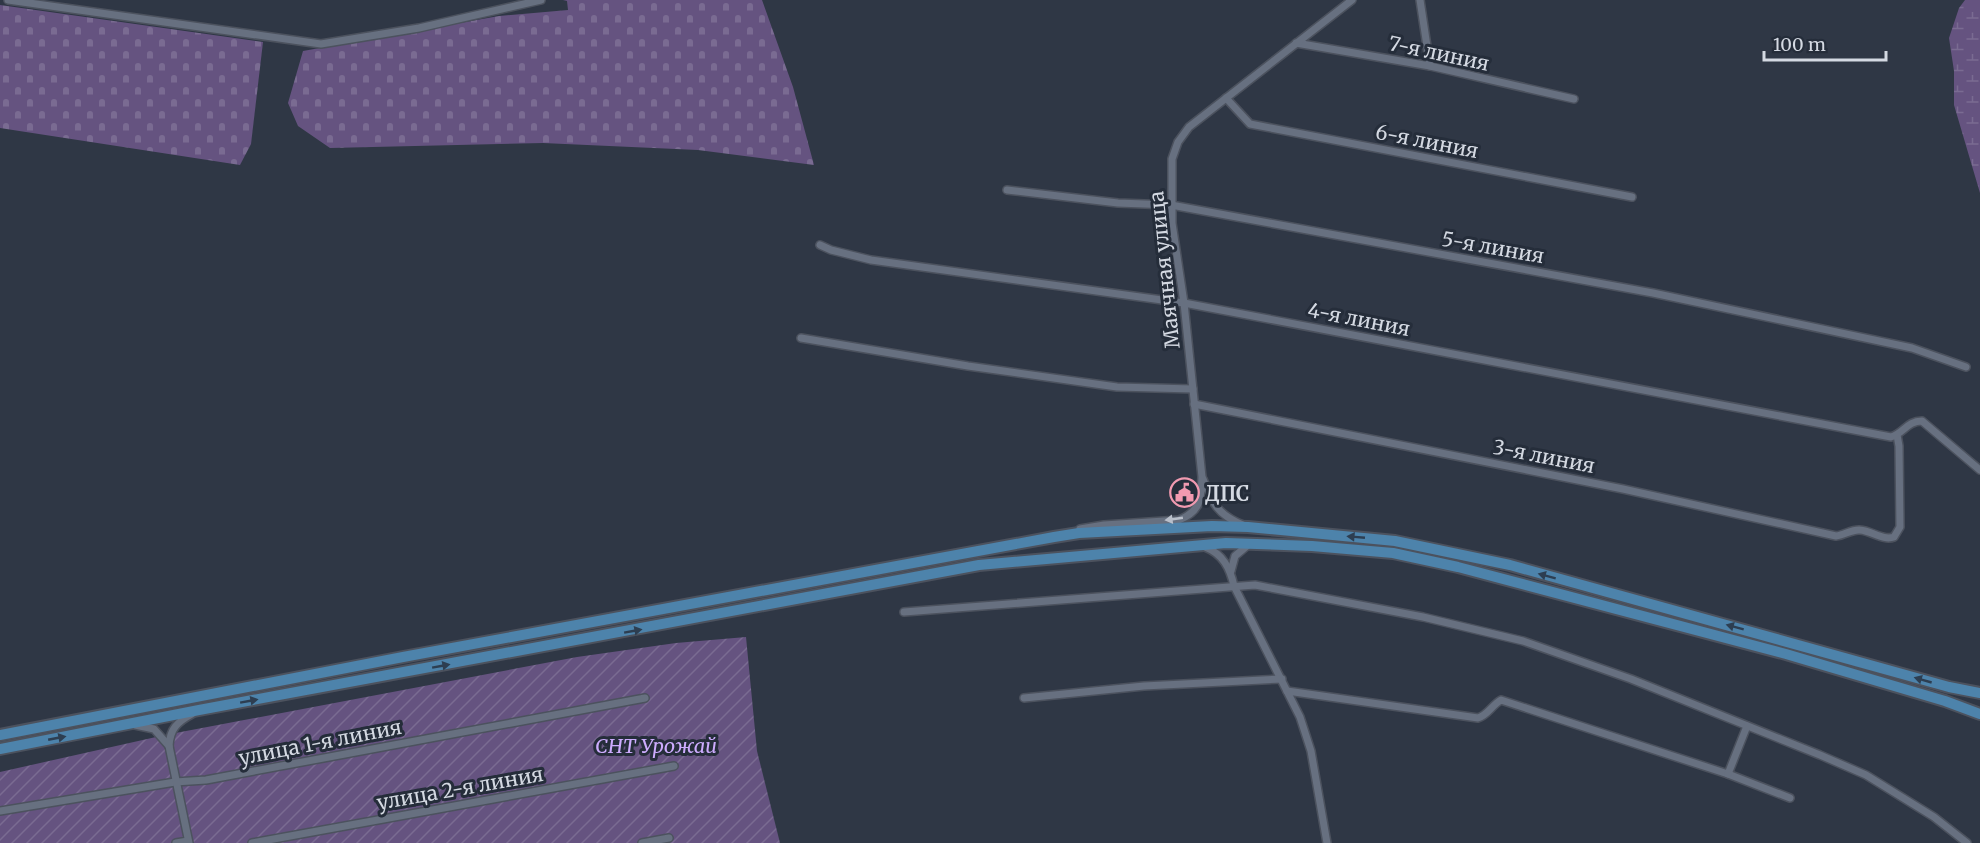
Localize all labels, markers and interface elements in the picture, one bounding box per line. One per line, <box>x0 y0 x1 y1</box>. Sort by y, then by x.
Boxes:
scale bar <box>1764 24 1886 62</box>
street label: 7-я линия <box>1387 30 1492 76</box>
text: 100 m <box>1773 33 1826 56</box>
street label: 6-я линия <box>1374 119 1481 163</box>
street label: Маячная улица <box>1143 190 1185 350</box>
street label: 5-я линия <box>1440 226 1546 268</box>
street label: 4-я линия <box>1306 297 1412 341</box>
street label: 3-я линия <box>1491 434 1597 478</box>
public building icon: ДПС <box>1168 477 1200 509</box>
place label: ДПС <box>1205 481 1249 506</box>
one-way arrow <box>1164 515 1183 524</box>
one-way arrow <box>1347 532 1366 542</box>
one-way arrow <box>1538 570 1556 580</box>
one-way arrow <box>1726 622 1744 631</box>
one-way arrow <box>623 626 642 635</box>
one-way arrow <box>431 661 450 670</box>
one-way arrow <box>1914 674 1932 684</box>
one-way arrow <box>240 696 259 705</box>
street label: улица 1-я линия <box>236 714 404 770</box>
one-way arrow <box>48 733 67 742</box>
park label: СНТ Урожай <box>595 733 717 758</box>
street label: улица 2-я линия <box>375 761 545 815</box>

